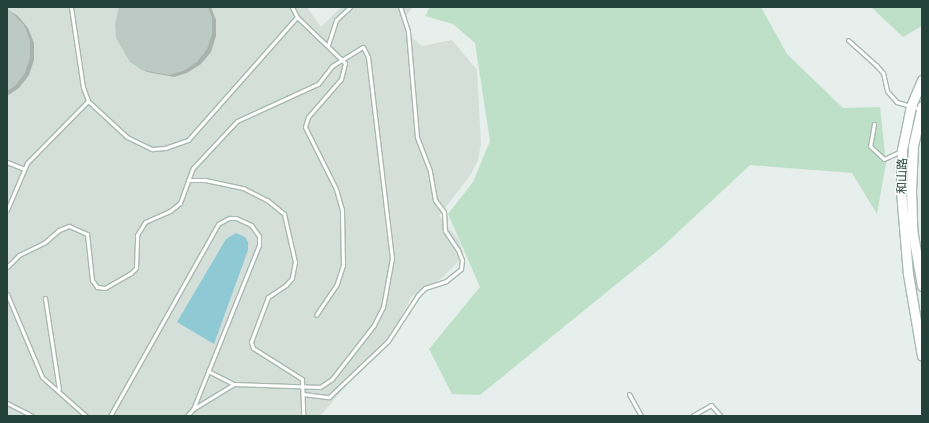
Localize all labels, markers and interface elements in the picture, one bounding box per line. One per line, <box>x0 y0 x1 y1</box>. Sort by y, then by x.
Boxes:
street label: 和山路 <box>894 158 910 194</box>

